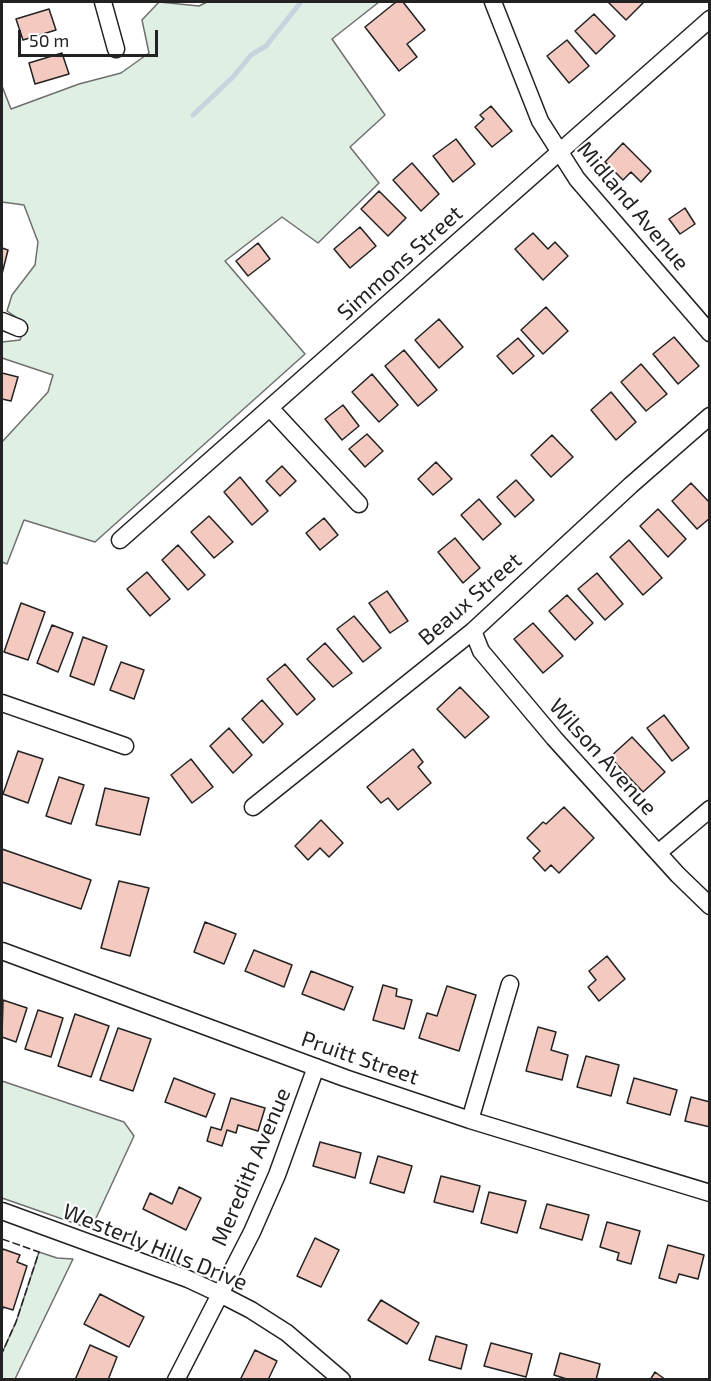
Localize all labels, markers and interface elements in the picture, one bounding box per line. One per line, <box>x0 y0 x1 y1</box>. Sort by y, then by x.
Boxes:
scale bar <box>21 18 160 56</box>
text: 50 m <box>29 29 69 51</box>
street label: Midland Avenue <box>571 136 695 276</box>
street label: Simmons Street <box>332 200 468 326</box>
street label: Beaux Street <box>413 547 527 651</box>
street label: Wilson Avenue <box>544 693 662 821</box>
street label: Pruitt Street <box>298 1026 422 1090</box>
street label: Meredith Avenue <box>206 1084 296 1250</box>
street label: Westerly Hills Drive <box>59 1198 251 1296</box>

